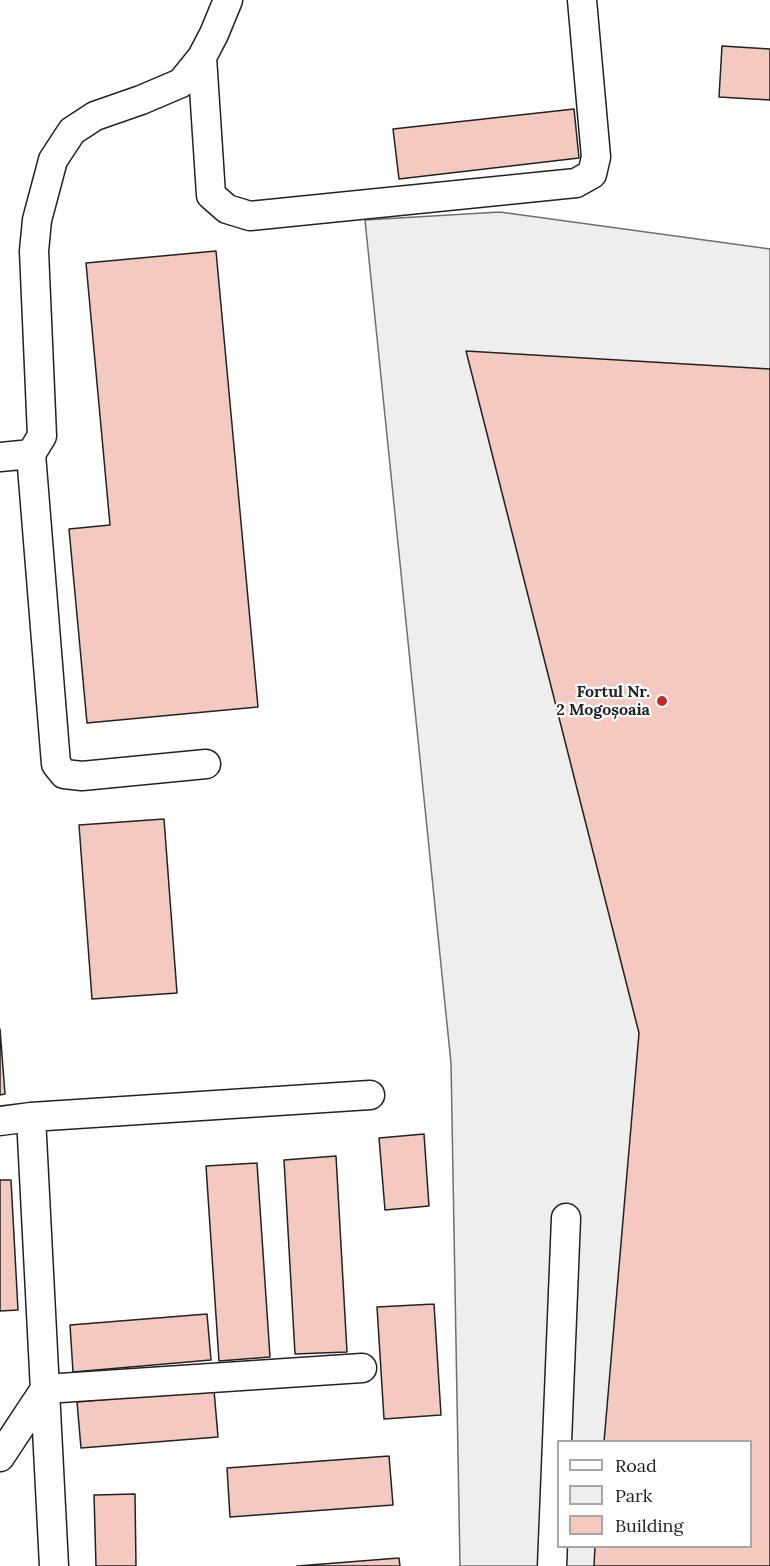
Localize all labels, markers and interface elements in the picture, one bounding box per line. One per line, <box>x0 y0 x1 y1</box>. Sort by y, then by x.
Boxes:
place label: Fortul Nr. 2 Mogoșoaia <box>556 682 650 720</box>
marker: Fortul Nr. 2 Mogoșoaia <box>655 694 669 708</box>
legend <box>557 1440 752 1548</box>
text: Road <box>615 1454 657 1477</box>
text: Park <box>615 1484 652 1507</box>
text: Building <box>615 1514 683 1537</box>

